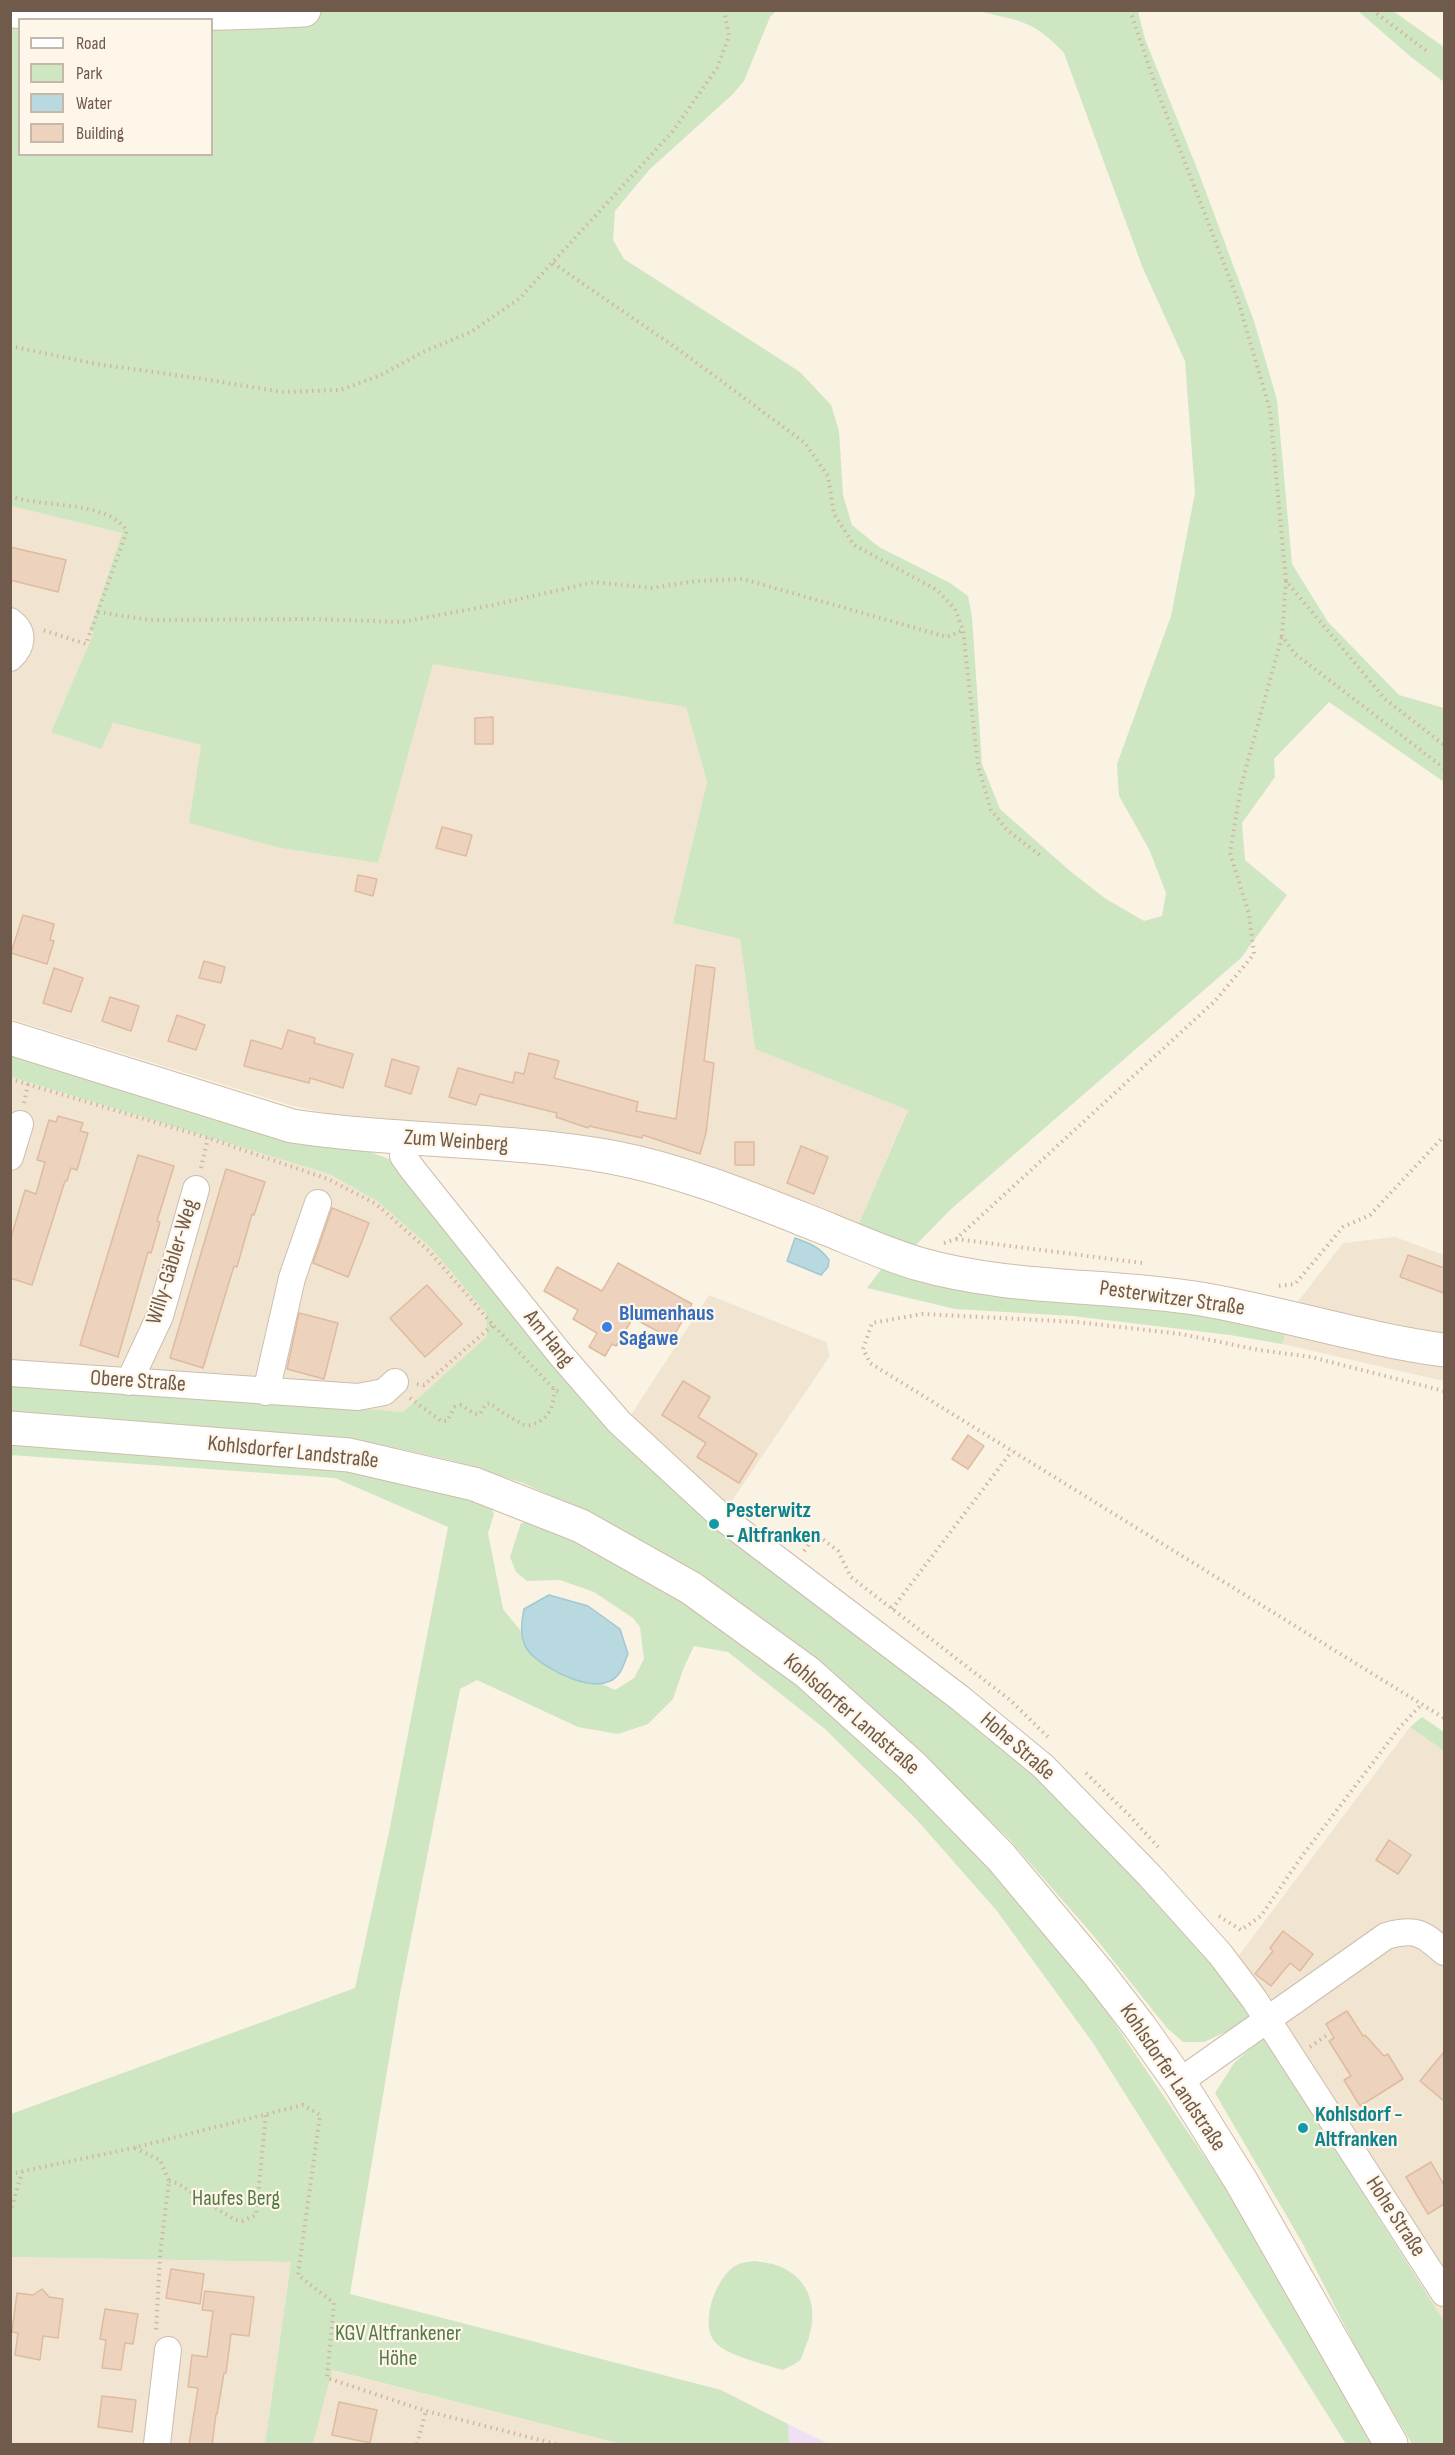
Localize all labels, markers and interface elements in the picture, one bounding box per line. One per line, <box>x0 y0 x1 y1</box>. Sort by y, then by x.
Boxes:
legend <box>18 18 213 156</box>
text: Road <box>76 33 106 54</box>
text: Park <box>76 63 102 84</box>
text: Water <box>76 93 112 114</box>
text: Building <box>76 123 124 144</box>
street label: Zum Weinberg <box>403 1125 509 1159</box>
street label: Willy-Gäbler-Weg <box>141 1196 205 1328</box>
street label: Pesterwitzer Straße <box>1098 1276 1246 1322</box>
place label: Blumenhaus Sagawe <box>619 1301 714 1352</box>
street label: Am Hang <box>517 1305 579 1373</box>
marker: Blumenhaus Sagawe <box>600 1320 614 1334</box>
street label: Obere Straße <box>89 1365 187 1399</box>
street label: Kohlsdorfer Landstraße <box>206 1431 380 1475</box>
place label: Pesterwitz - Altfranken <box>726 1498 820 1550</box>
marker: Pesterwitz - Altfranken <box>707 1517 721 1531</box>
street label: Kohlsdorfer Landstraße <box>777 1649 925 1781</box>
street label: Hohe Straße <box>974 1707 1060 1787</box>
street label: Kohlsdorfer Landstraße <box>1113 1999 1231 2157</box>
place label: Kohlsdorf - Altfranken <box>1315 2102 1403 2154</box>
marker: Kohlsdorf - Altfranken <box>1296 2121 1310 2135</box>
street label: Hohe Straße <box>1359 2172 1431 2262</box>
park label: Haufes Berg <box>192 2186 280 2212</box>
park label: KGV Altfrankener Höhe <box>335 2321 461 2372</box>

